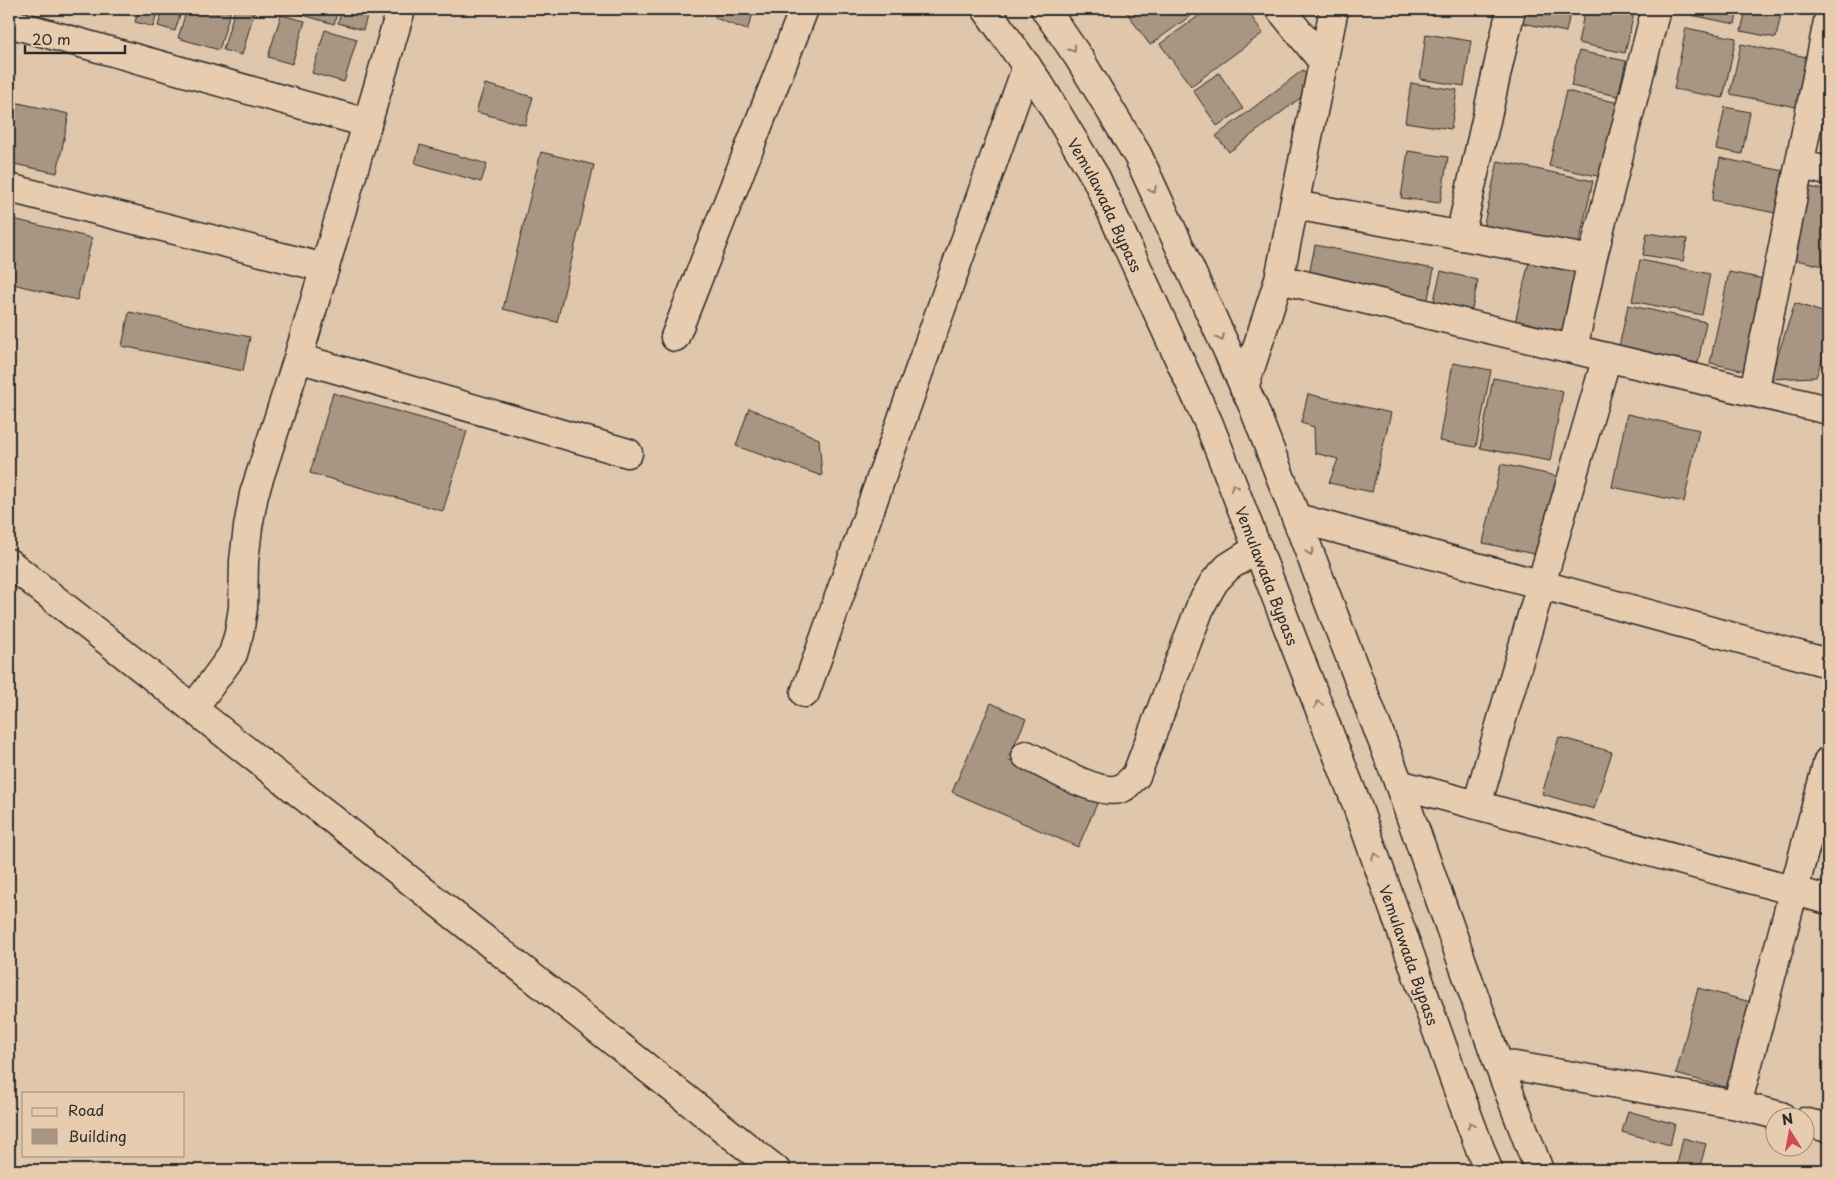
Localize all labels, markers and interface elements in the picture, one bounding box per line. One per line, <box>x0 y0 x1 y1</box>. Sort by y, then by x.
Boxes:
scale bar <box>25 22 125 54</box>
text: 20 m <box>32 27 71 50</box>
one-way arrow <box>1067 43 1076 53</box>
street label: Vemulawada Bypass <box>1063 133 1149 276</box>
one-way arrow <box>1147 185 1158 194</box>
one-way arrow <box>1214 333 1225 342</box>
one-way arrow <box>1230 483 1240 492</box>
street label: Vemulawada Bypass <box>1230 502 1305 649</box>
one-way arrow <box>1304 547 1315 556</box>
one-way arrow <box>1314 700 1324 709</box>
one-way arrow <box>1371 853 1381 861</box>
street label: Vemulawada Bypass <box>1374 881 1445 1028</box>
legend <box>22 1092 185 1156</box>
text: Road <box>68 1098 104 1121</box>
north arrow <box>1764 1106 1814 1156</box>
text: N <box>1780 1107 1795 1130</box>
one-way arrow <box>1467 1121 1477 1129</box>
text: Building <box>68 1124 127 1147</box>

